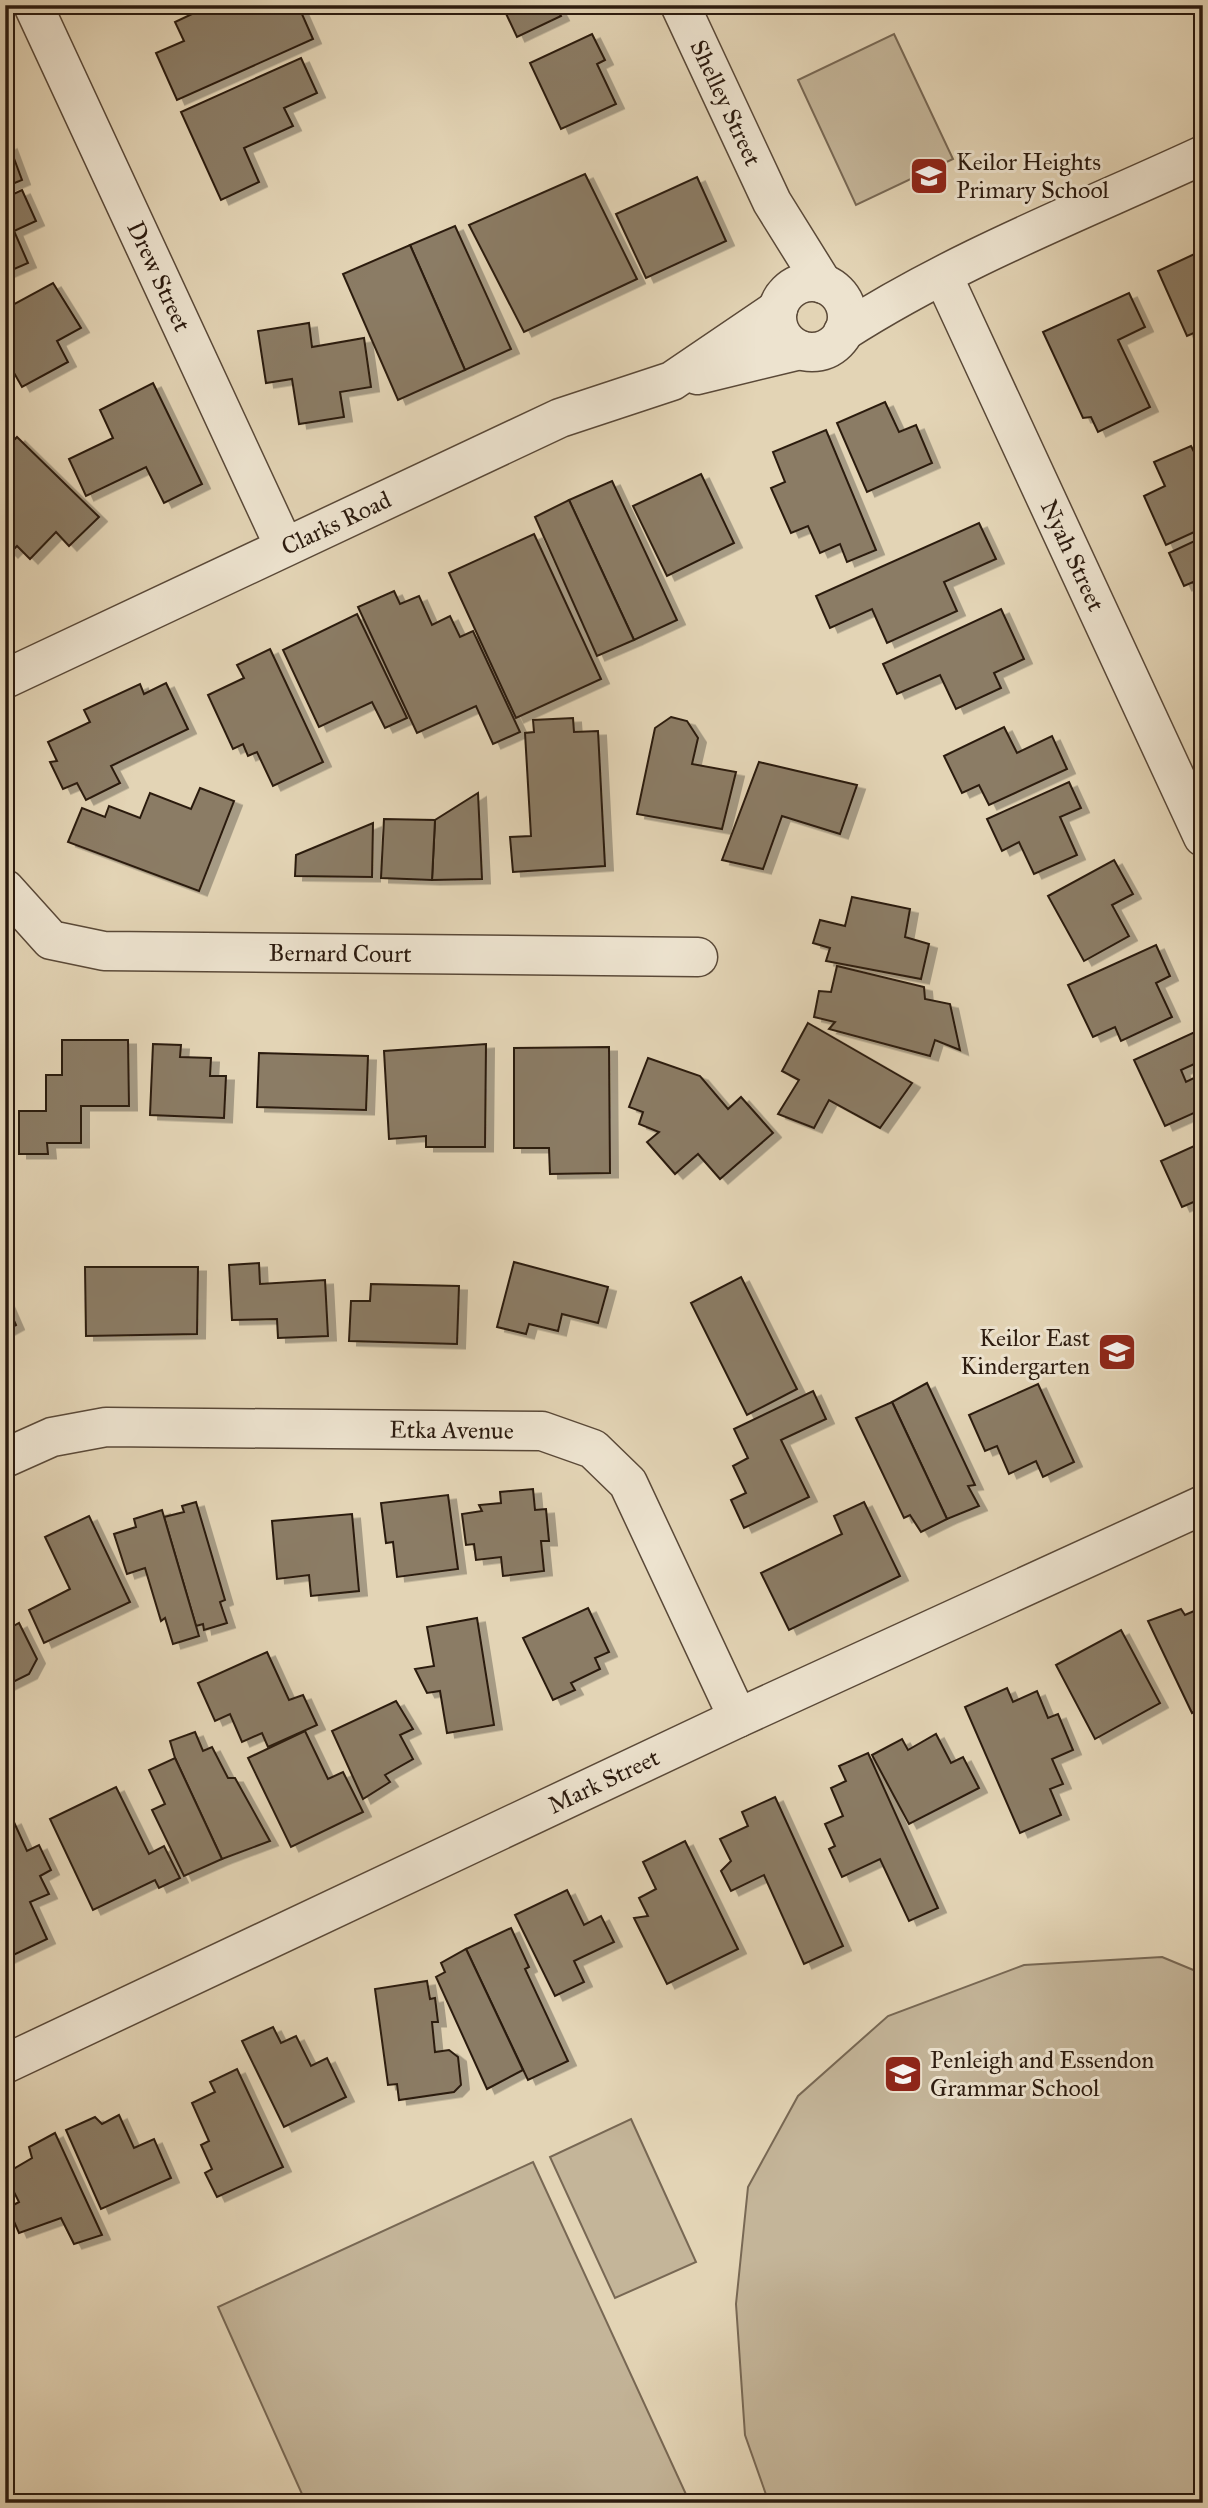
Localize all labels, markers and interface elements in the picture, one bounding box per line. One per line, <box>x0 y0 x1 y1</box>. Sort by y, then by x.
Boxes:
street label: Shelley Street <box>683 35 768 171</box>
place label: Keilor Heights Primary School <box>956 147 1110 205</box>
school or university icon: Keilor Heights Primary School <box>908 155 950 197</box>
street label: Drew Street <box>120 216 198 337</box>
street label: Clarks Road <box>276 485 396 562</box>
street label: Nyah Street <box>1034 495 1111 616</box>
street label: Bernard Court <box>268 938 412 969</box>
place label: Keilor East Kindergarten <box>961 1323 1090 1381</box>
school or university icon: Keilor East Kindergarten <box>1096 1331 1138 1373</box>
street label: Etka Avenue <box>389 1415 514 1446</box>
street label: Mark Street <box>543 1742 665 1821</box>
place label: Penleigh and Essendon Grammar School <box>930 2045 1154 2103</box>
school or university icon: Penleigh and Essendon Grammar School <box>882 2053 924 2095</box>

